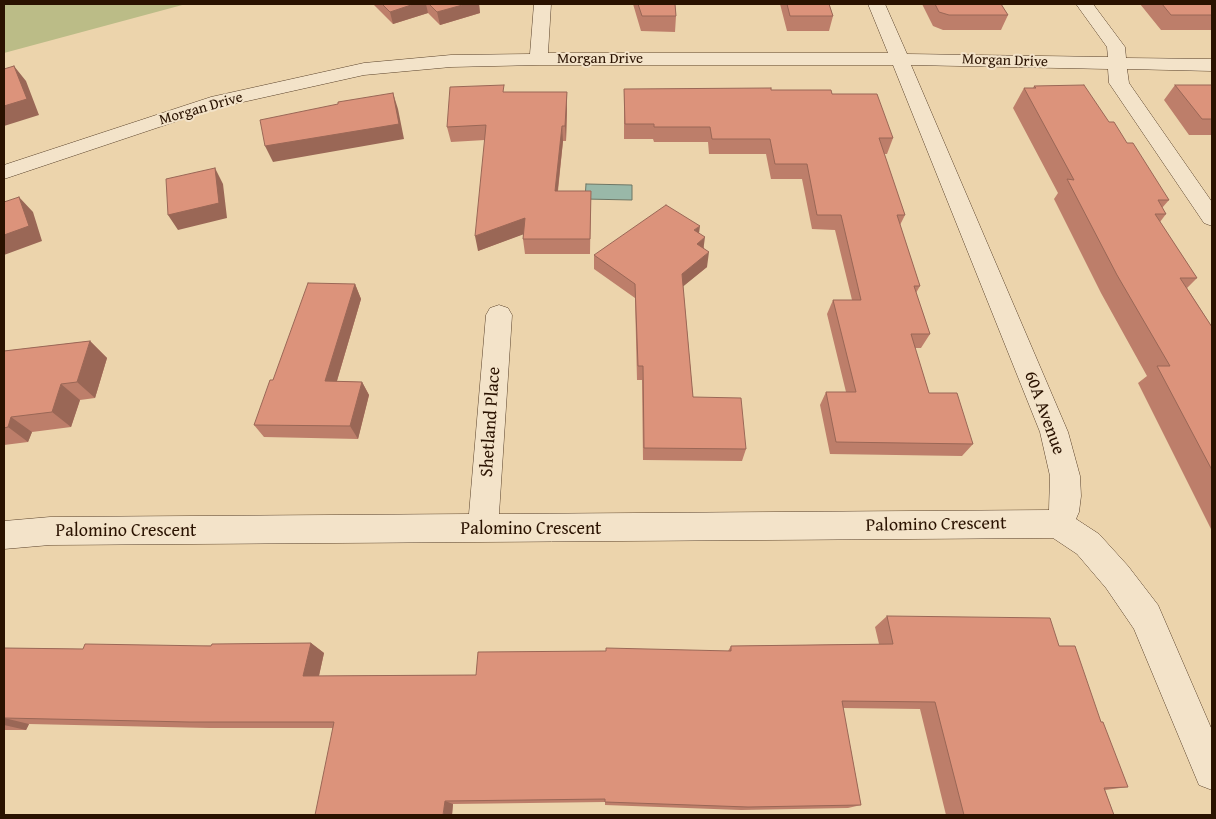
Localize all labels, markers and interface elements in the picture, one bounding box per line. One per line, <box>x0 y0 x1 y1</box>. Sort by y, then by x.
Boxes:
street label: Morgan Drive <box>557 50 643 68</box>
street label: Morgan Drive <box>962 51 1048 71</box>
street label: Morgan Drive <box>157 88 245 130</box>
street label: Shetland Place <box>476 366 506 478</box>
street label: 60A Avenue <box>1019 368 1069 458</box>
street label: Palomino Crescent <box>865 513 1007 537</box>
street label: Palomino Crescent <box>461 518 601 540</box>
street label: Palomino Crescent <box>56 520 196 542</box>

